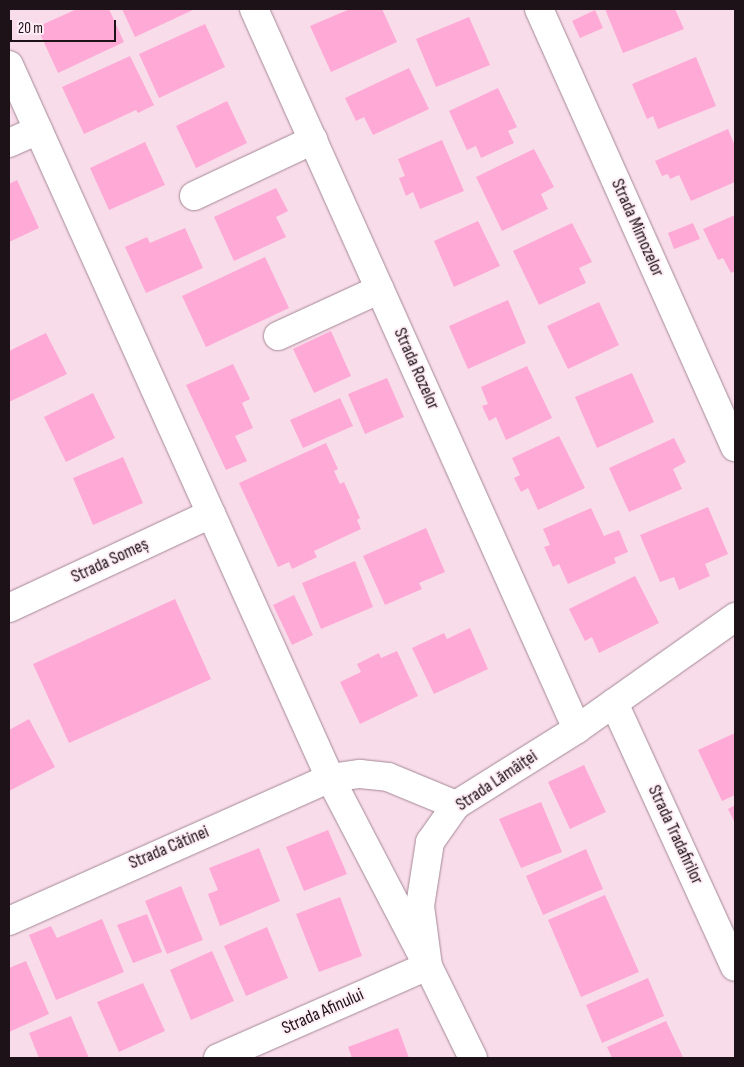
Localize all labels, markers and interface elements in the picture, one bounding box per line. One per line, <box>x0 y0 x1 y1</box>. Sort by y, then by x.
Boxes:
scale bar <box>12 10 119 42</box>
text: 20 m <box>18 19 43 38</box>
street label: Strada Mimozelor <box>606 176 668 280</box>
street label: Strada Rozelor <box>388 325 444 413</box>
street label: Strada Someș <box>68 534 152 588</box>
street label: Strada Lămâiței <box>452 746 542 816</box>
street label: Strada Tradafirilor <box>643 782 707 888</box>
street label: Strada Cătinei <box>126 821 212 875</box>
street label: Strada Afinului <box>279 984 367 1040</box>

